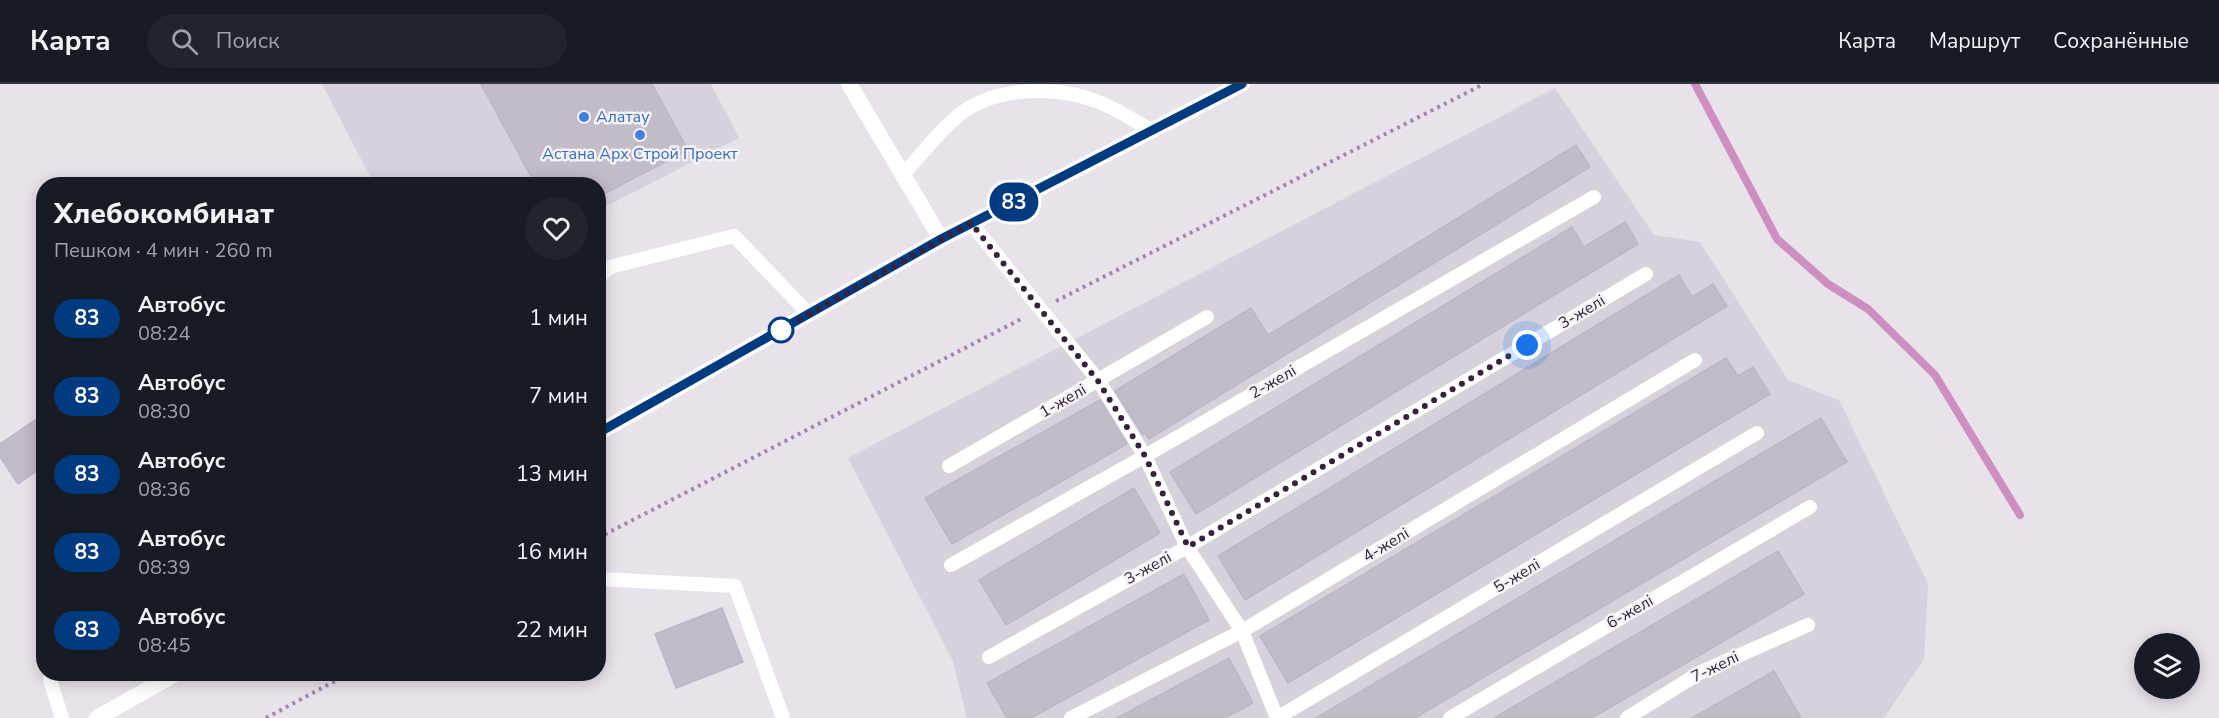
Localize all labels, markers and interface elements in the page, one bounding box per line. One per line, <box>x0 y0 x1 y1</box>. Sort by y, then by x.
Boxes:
search box <box>147 14 567 68</box>
text: Карта <box>30 22 111 60</box>
icon: search <box>168 25 201 58</box>
text: Поиск <box>216 26 280 56</box>
text: Карта <box>1838 27 1896 55</box>
text: Маршрут <box>1929 27 2020 55</box>
text: Сохранённые <box>2053 27 2189 55</box>
place label: Алатау <box>596 106 650 128</box>
marker: Алатау <box>577 110 591 124</box>
marker: Астана Арх Строй Проект <box>633 128 647 142</box>
place label: Астана Арх Строй Проект <box>542 143 739 165</box>
line badge: 83 <box>987 182 1041 222</box>
text: 83 <box>1001 188 1027 216</box>
text: Хлебокомбинат <box>54 195 274 233</box>
button: heart <box>525 197 588 260</box>
text: Пешком · 4 мин · 260 m <box>54 237 273 264</box>
text: Автобус <box>138 290 226 320</box>
street label: 3-желі <box>1555 290 1609 334</box>
text: 1 мин <box>529 303 588 333</box>
text: 83 <box>74 304 100 332</box>
unlabelled marker <box>768 317 794 343</box>
text: 08:24 <box>138 320 191 347</box>
your location <box>1512 330 1542 360</box>
street label: 2-желі <box>1246 360 1300 404</box>
text: Автобус <box>138 368 226 398</box>
street label: 1-желі <box>1036 379 1090 423</box>
text: 7 мин <box>529 381 588 411</box>
text: 83 <box>74 382 100 410</box>
text: 08:30 <box>138 398 191 425</box>
text: Автобус <box>138 446 226 476</box>
text: 13 мин <box>516 459 588 489</box>
text: 83 <box>74 460 100 488</box>
text: 08:36 <box>138 476 191 503</box>
street label: 4-желі <box>1359 523 1413 567</box>
text: Автобус <box>138 524 226 554</box>
text: 16 мин <box>516 537 588 567</box>
text: 83 <box>74 538 100 566</box>
street label: 3-желі <box>1121 546 1175 590</box>
text: 08:39 <box>138 554 191 581</box>
street label: 5-желі <box>1490 554 1544 598</box>
street label: 6-желі <box>1603 590 1657 634</box>
text: Автобус <box>138 602 226 632</box>
text: 22 мин <box>516 615 588 645</box>
text: 83 <box>74 616 100 644</box>
text: 08:45 <box>138 632 191 659</box>
map controls <box>2134 633 2200 699</box>
button: layers <box>2134 633 2200 699</box>
street label: 7-желі <box>1687 646 1743 688</box>

